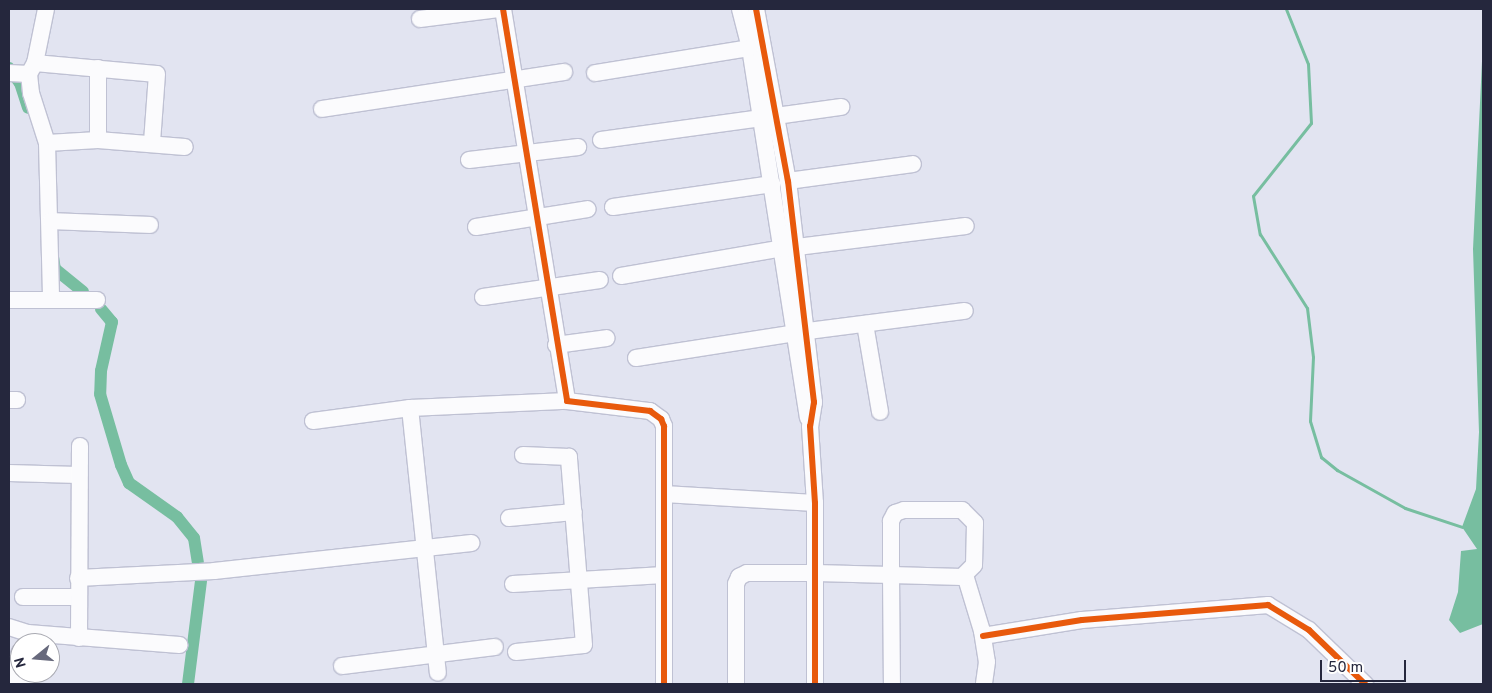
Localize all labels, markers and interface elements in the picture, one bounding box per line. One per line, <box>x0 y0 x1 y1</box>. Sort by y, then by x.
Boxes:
north arrow <box>10 633 60 683</box>
scale bar <box>1322 650 1408 682</box>
text: N <box>12 655 31 670</box>
text: 50 m <box>1328 659 1363 678</box>

